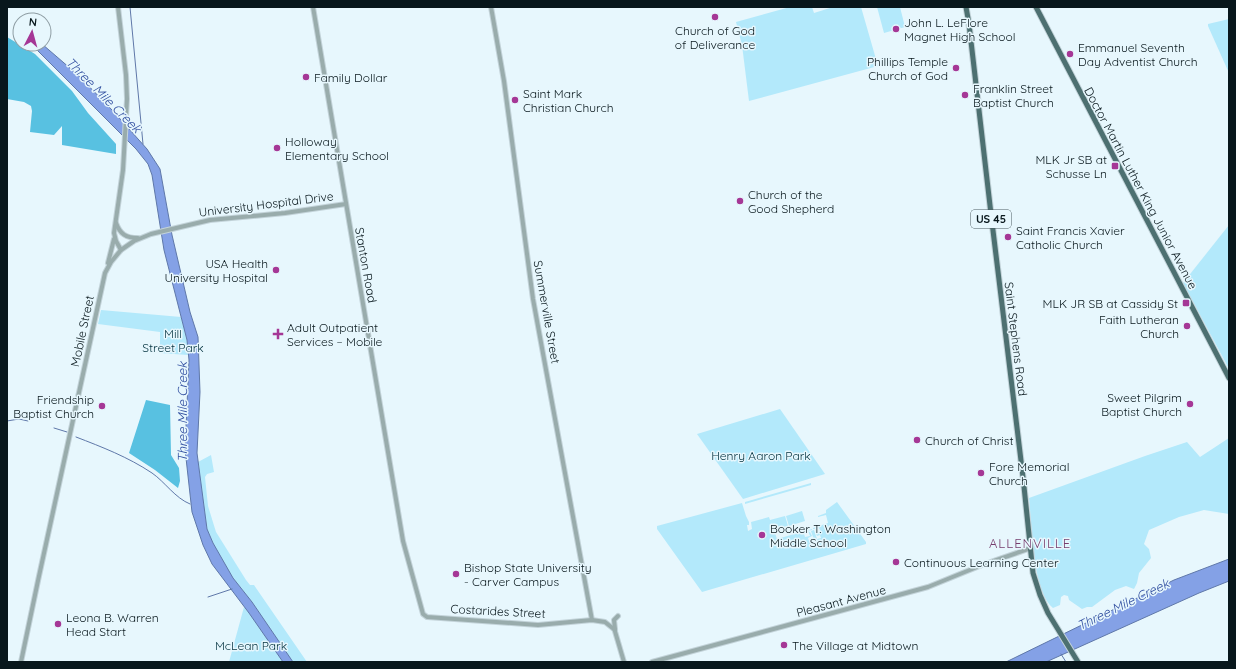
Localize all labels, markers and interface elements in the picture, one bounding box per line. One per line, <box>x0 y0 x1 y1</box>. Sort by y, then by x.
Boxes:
north arrow <box>12 12 52 52</box>
marker: Church of God of Deliverance <box>710 12 720 22</box>
text: N <box>28 15 38 29</box>
place label: John L. LeFlore Magnet High School <box>904 15 1016 44</box>
place label: Church of God of Deliverance <box>675 23 755 52</box>
marker: John L. LeFlore Magnet High School <box>891 24 901 34</box>
place label: Emmanuel Seventh Day Adventist Church <box>1078 40 1198 69</box>
marker: Emmanuel Seventh Day Adventist Church <box>1065 49 1075 59</box>
water label: Three Mile Creek <box>63 54 146 137</box>
place label: Phillips Temple Church of God <box>867 54 948 83</box>
marker: Phillips Temple Church of God <box>951 63 961 73</box>
place label: Family Dollar <box>314 70 388 85</box>
marker: Family Dollar <box>301 72 311 82</box>
place label: Franklin Street Baptist Church <box>973 81 1054 110</box>
street label: Doctor Martin Luther King Junior Avenue <box>1081 84 1201 292</box>
place label: Saint Mark Christian Church <box>523 86 613 115</box>
marker: Franklin Street Baptist Church <box>960 90 970 100</box>
marker: Saint Mark Christian Church <box>510 95 520 105</box>
place label: Holloway Elementary School <box>285 134 389 163</box>
marker: Holloway Elementary School <box>272 143 282 153</box>
place label: MLK Jr SB at Schusse Ln <box>1035 152 1107 181</box>
marker: MLK Jr SB at Schusse Ln <box>1110 161 1120 171</box>
place label: Church of the Good Shepherd <box>748 187 834 216</box>
street label: University Hospital Drive <box>198 188 334 220</box>
marker: Church of the Good Shepherd <box>735 196 745 206</box>
road number: US 45 <box>971 210 1011 228</box>
place label: Saint Francis Xavier Catholic Church <box>1016 223 1125 252</box>
street label: Stanton Road <box>352 226 380 304</box>
marker: Saint Francis Xavier Catholic Church <box>1003 232 1013 242</box>
place label: USA Health University Hospital <box>164 256 268 285</box>
street label: Summerville Street <box>531 259 563 365</box>
marker: USA Health University Hospital <box>271 265 281 275</box>
street label: Saint Stephens Road <box>1002 281 1030 397</box>
street label: Mobile Street <box>67 294 97 368</box>
place label: MLK JR SB at Cassidy St <box>1043 296 1178 311</box>
marker: MLK JR SB at Cassidy St <box>1181 298 1191 308</box>
place label: Faith Lutheran Church <box>1099 312 1179 341</box>
place label: Adult Outpatient Services – Mobile <box>287 320 383 349</box>
marker: Faith Lutheran Church <box>1182 321 1192 331</box>
park label: Mill Street Park <box>142 326 204 355</box>
marker: Adult Outpatient Services – Mobile <box>272 328 284 340</box>
water label: Three Mile Creek <box>174 361 190 462</box>
place label: Sweet Pilgrim Baptist Church <box>1101 390 1182 419</box>
place label: Friendship Baptist Church <box>13 392 94 421</box>
marker: Sweet Pilgrim Baptist Church <box>1185 399 1195 409</box>
marker: Friendship Baptist Church <box>97 401 107 411</box>
place label: Church of Christ <box>925 433 1014 448</box>
marker: Church of Christ <box>912 435 922 445</box>
park label: Henry Aaron Park <box>711 448 811 463</box>
place label: Fore Memorial Church <box>989 459 1069 488</box>
marker: Fore Memorial Church <box>976 468 986 478</box>
place label: Booker T. Washington Middle School <box>770 521 891 550</box>
marker: Booker T. Washington Middle School <box>757 530 767 540</box>
district label: ALLENVILLE <box>989 535 1071 551</box>
place label: Continuous Learning Center <box>904 555 1059 570</box>
marker: Continuous Learning Center <box>891 557 901 567</box>
place label: Bishop State University - Carver Campus <box>464 560 592 589</box>
marker: Bishop State University - Carver Campus <box>451 569 461 579</box>
water label: Three Mile Creek <box>1074 574 1173 633</box>
street label: Pleasant Avenue <box>795 582 888 620</box>
street label: Costarides Street <box>450 601 546 621</box>
place label: Leona B. Warren Head Start <box>66 610 159 639</box>
marker: Leona B. Warren Head Start <box>53 619 63 629</box>
park label: McLean Park <box>215 638 287 653</box>
place label: The Village at Midtown <box>792 638 918 653</box>
marker: The Village at Midtown <box>779 640 789 650</box>

